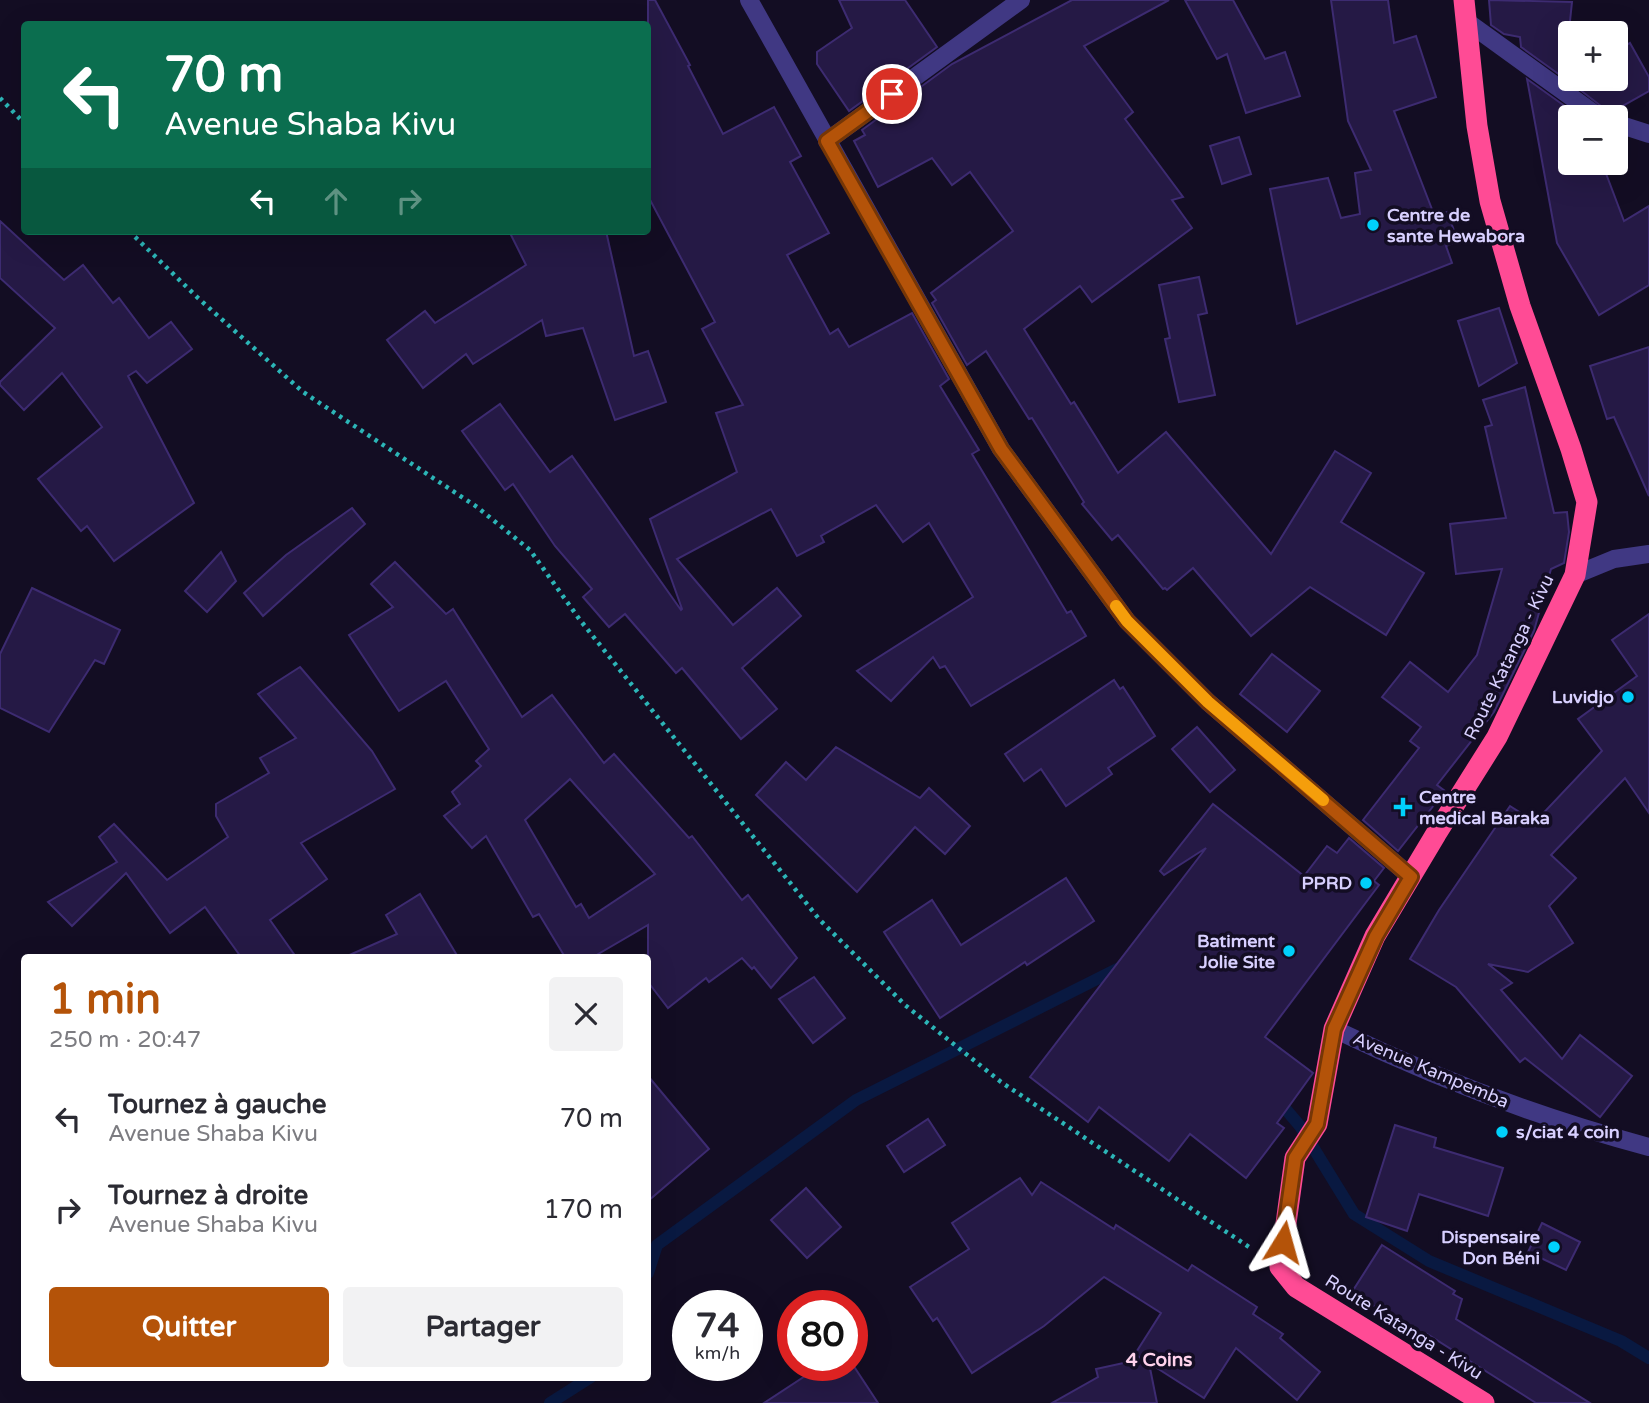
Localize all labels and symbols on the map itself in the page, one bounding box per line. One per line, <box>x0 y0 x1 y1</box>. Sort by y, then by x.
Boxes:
pin <box>862 64 922 124</box>
place label: Centre de sante Hewabora <box>1387 204 1525 247</box>
marker: Centre de sante Hewabora <box>1365 217 1381 233</box>
street label: Route Katanga - Kivu <box>1459 571 1559 743</box>
place label: Luvidjo <box>1552 686 1614 708</box>
marker: Luvidjo <box>1620 689 1636 705</box>
place label: Centre medical Baraka <box>1419 786 1550 829</box>
marker: Centre medical Baraka <box>1393 797 1413 817</box>
place label: PPRD <box>1301 872 1352 894</box>
marker: PPRD <box>1358 875 1374 891</box>
place label: Batiment Jolie Site <box>1197 930 1275 973</box>
marker: Batiment Jolie Site <box>1281 943 1297 959</box>
street label: Avenue Kampemba <box>1350 1027 1512 1113</box>
place label: s/ciat 4 coin <box>1516 1121 1620 1143</box>
marker: s/ciat 4 coin <box>1494 1124 1510 1140</box>
position arrow <box>1246 1205 1320 1279</box>
place label: Dispensaire Don Béni <box>1441 1226 1540 1269</box>
marker: Dispensaire Don Béni <box>1546 1239 1562 1255</box>
street label: Route Katanga - Kivu <box>1321 1270 1487 1384</box>
speed limit sign: 80 <box>777 1290 868 1381</box>
district label: 4 Coins <box>1126 1349 1192 1371</box>

